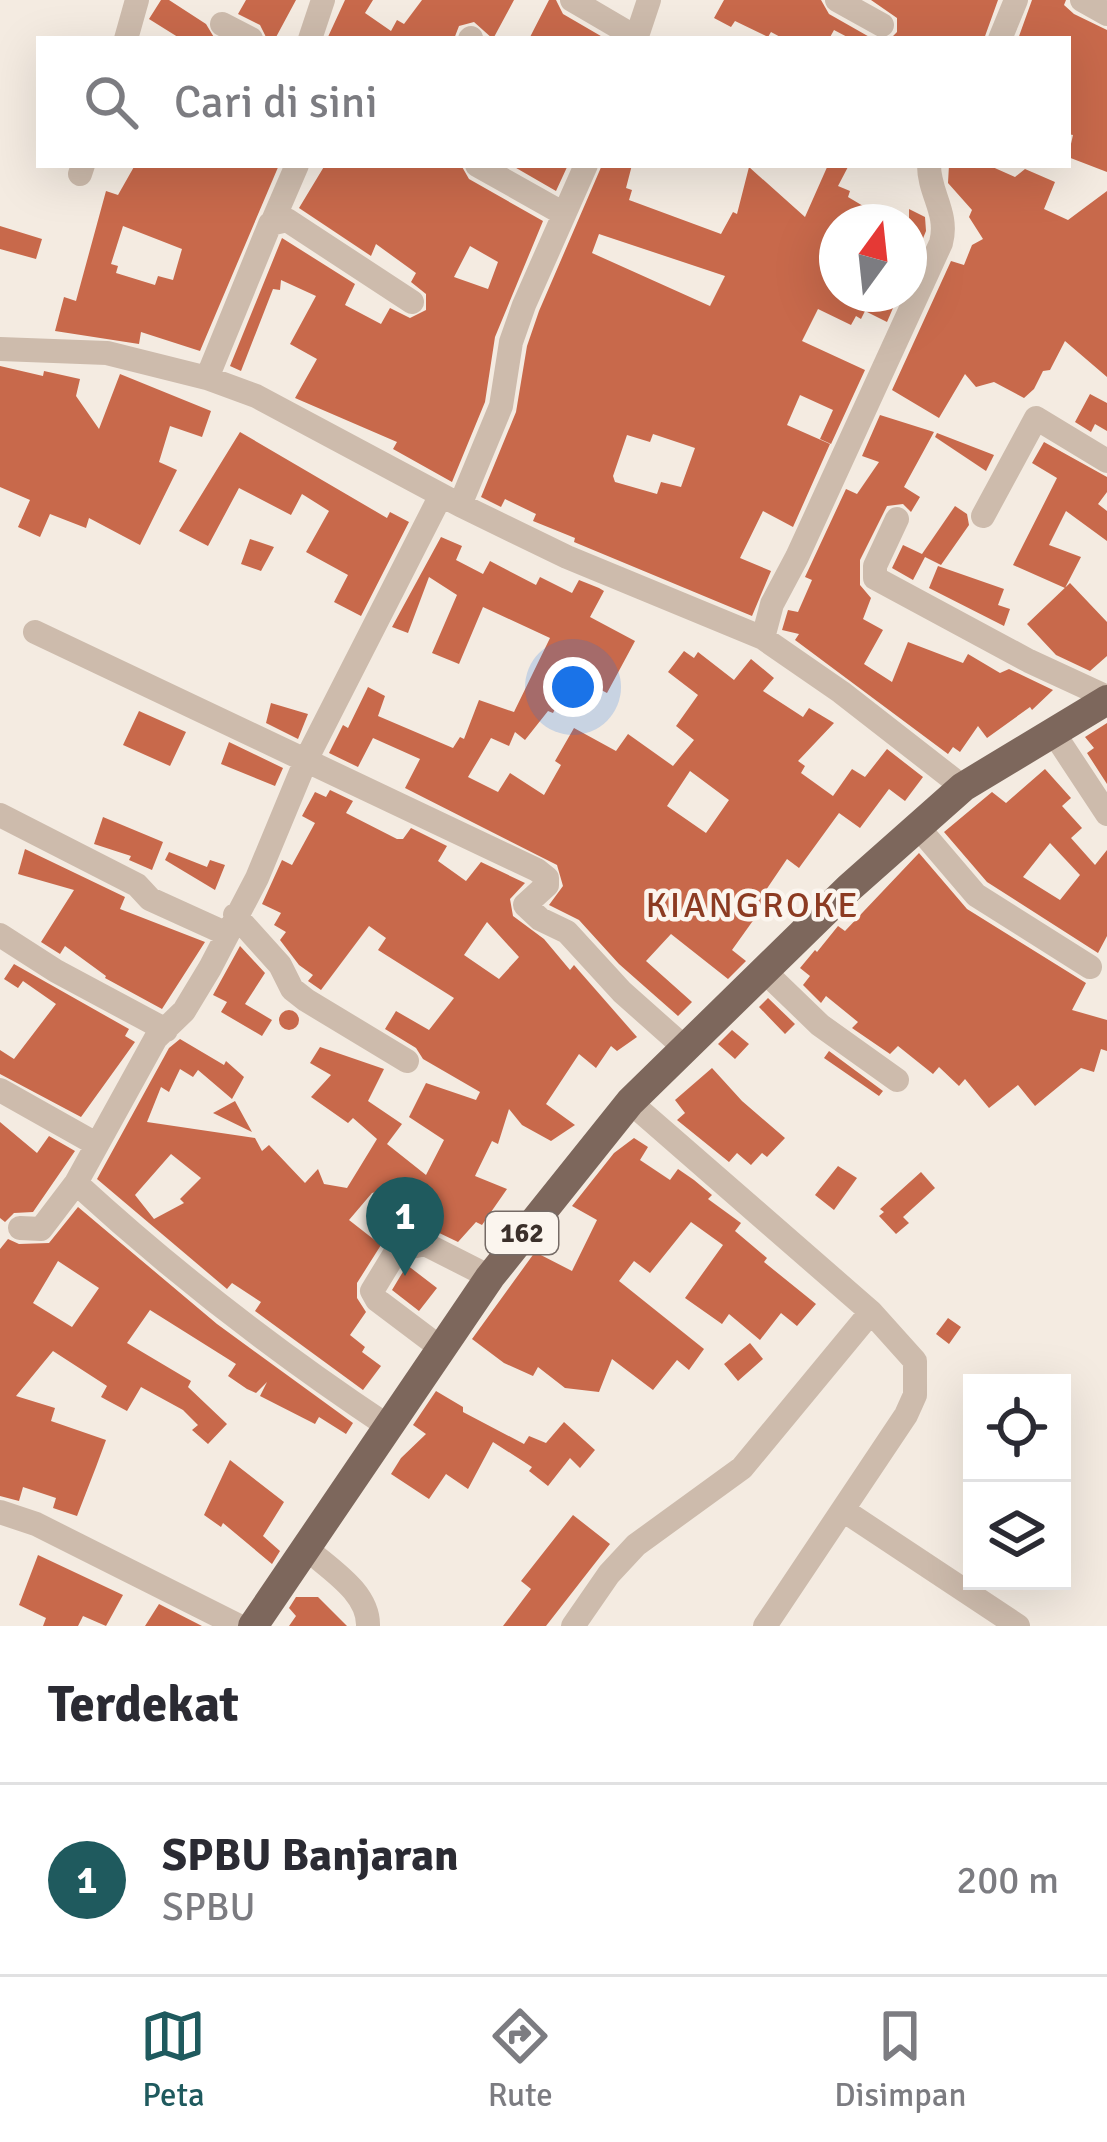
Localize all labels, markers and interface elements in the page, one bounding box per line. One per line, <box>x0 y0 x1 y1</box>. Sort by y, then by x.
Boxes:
search box <box>36 36 1071 168</box>
icon: search <box>78 69 144 135</box>
text: Cari di sini <box>174 75 378 130</box>
north arrow <box>819 204 927 312</box>
your location <box>543 657 603 717</box>
district label: KIANGROKE <box>645 883 861 928</box>
pin: 1 <box>366 1177 444 1276</box>
road number: 162 <box>486 1212 558 1254</box>
map controls <box>963 1374 1071 1590</box>
button: locate <box>963 1374 1071 1482</box>
button: layers <box>963 1482 1071 1590</box>
text: Terdekat <box>48 1673 239 1736</box>
text: SPBU Banjaran <box>162 1828 459 1883</box>
text: 1 <box>76 1856 98 1904</box>
text: 200 m <box>956 1856 1059 1904</box>
text: SPBU <box>162 1883 255 1931</box>
tab: Peta <box>140 2003 206 2116</box>
tab: Rute <box>487 2003 553 2116</box>
tab: Disimpan <box>834 2003 967 2116</box>

